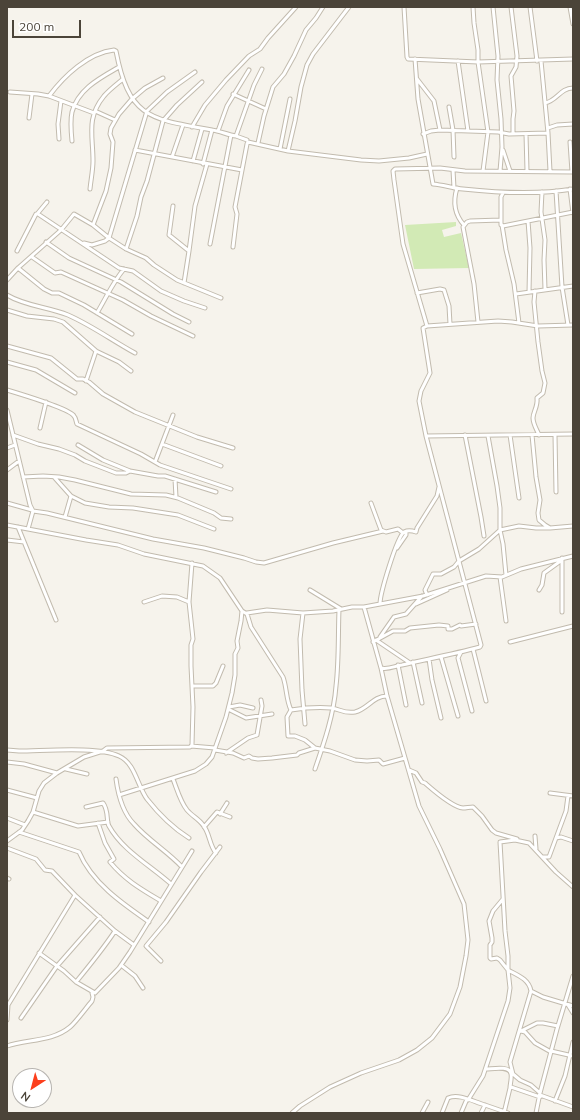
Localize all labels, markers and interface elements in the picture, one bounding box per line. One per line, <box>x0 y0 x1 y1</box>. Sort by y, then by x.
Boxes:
scale bar <box>14 12 83 38</box>
text: 200 m <box>19 19 54 34</box>
north arrow <box>12 1068 52 1108</box>
text: N <box>18 1089 33 1105</box>

